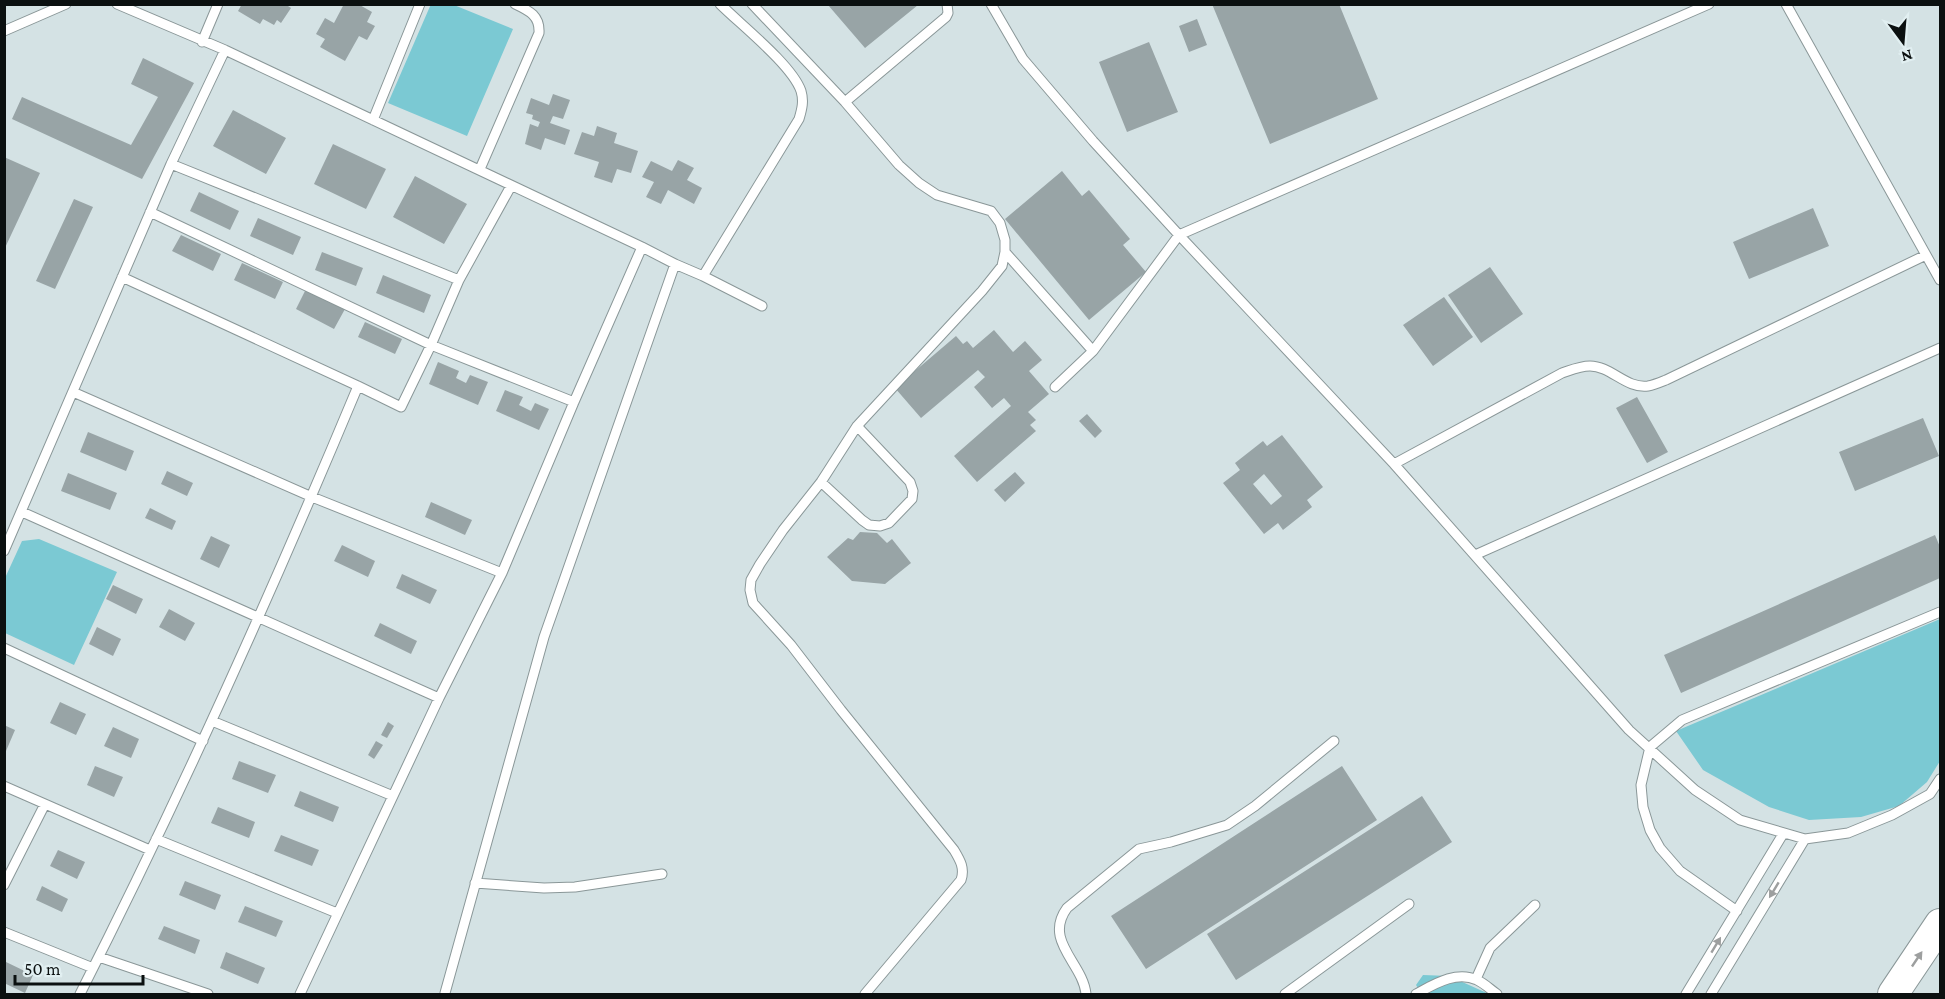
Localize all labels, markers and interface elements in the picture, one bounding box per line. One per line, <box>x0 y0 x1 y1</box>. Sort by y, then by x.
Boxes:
north arrow <box>1873 12 1933 72</box>
text: N <box>1899 46 1915 66</box>
one-way arrow <box>1769 882 1780 898</box>
one-way arrow <box>1711 937 1722 953</box>
scale bar <box>15 948 142 986</box>
one-way arrow <box>1911 951 1922 967</box>
text: 50 m <box>24 959 61 979</box>

